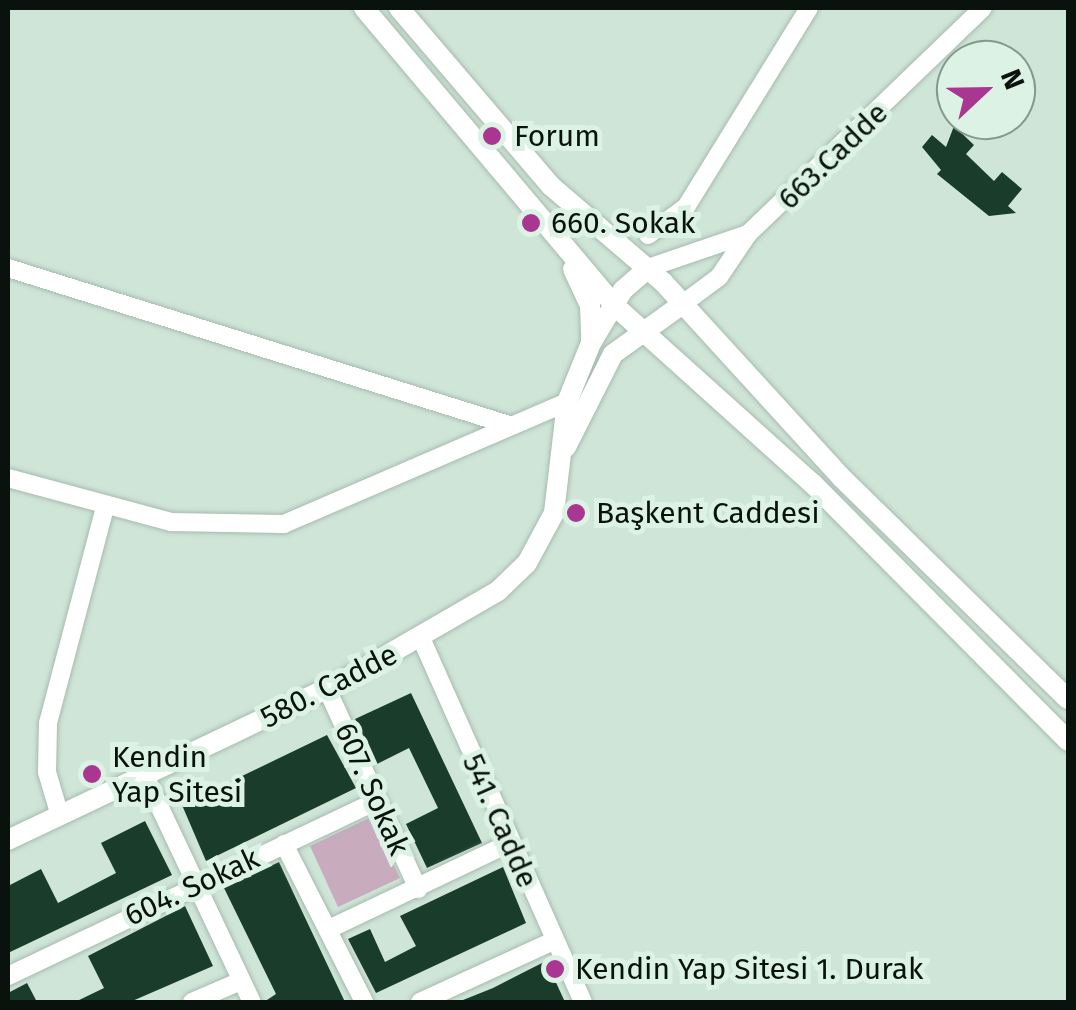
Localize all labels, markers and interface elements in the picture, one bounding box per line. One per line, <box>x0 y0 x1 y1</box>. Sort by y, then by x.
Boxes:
north arrow <box>936 40 1036 140</box>
text: N <box>994 65 1031 94</box>
street label: 663.Cadde <box>771 95 895 217</box>
place label: Forum <box>514 118 600 154</box>
marker: Forum <box>479 123 505 149</box>
place label: 660. Sokak <box>551 205 695 241</box>
marker: 660. Sokak <box>520 212 542 234</box>
place label: Başkent Caddesi <box>596 495 820 531</box>
marker: Başkent Caddesi <box>565 502 587 524</box>
street label: 580. Cadde <box>255 636 403 736</box>
street label: 607. Sokak <box>327 717 417 861</box>
place label: Kendin Yap Sitesi <box>112 739 242 810</box>
street label: 541. Cadde <box>455 749 545 893</box>
marker: Kendin Yap Sitesi <box>81 763 103 785</box>
street label: 604. Sokak <box>119 840 265 934</box>
place label: Kendin Yap Sitesi 1. Durak <box>575 951 923 987</box>
marker: Kendin Yap Sitesi 1. Durak <box>544 958 566 980</box>

